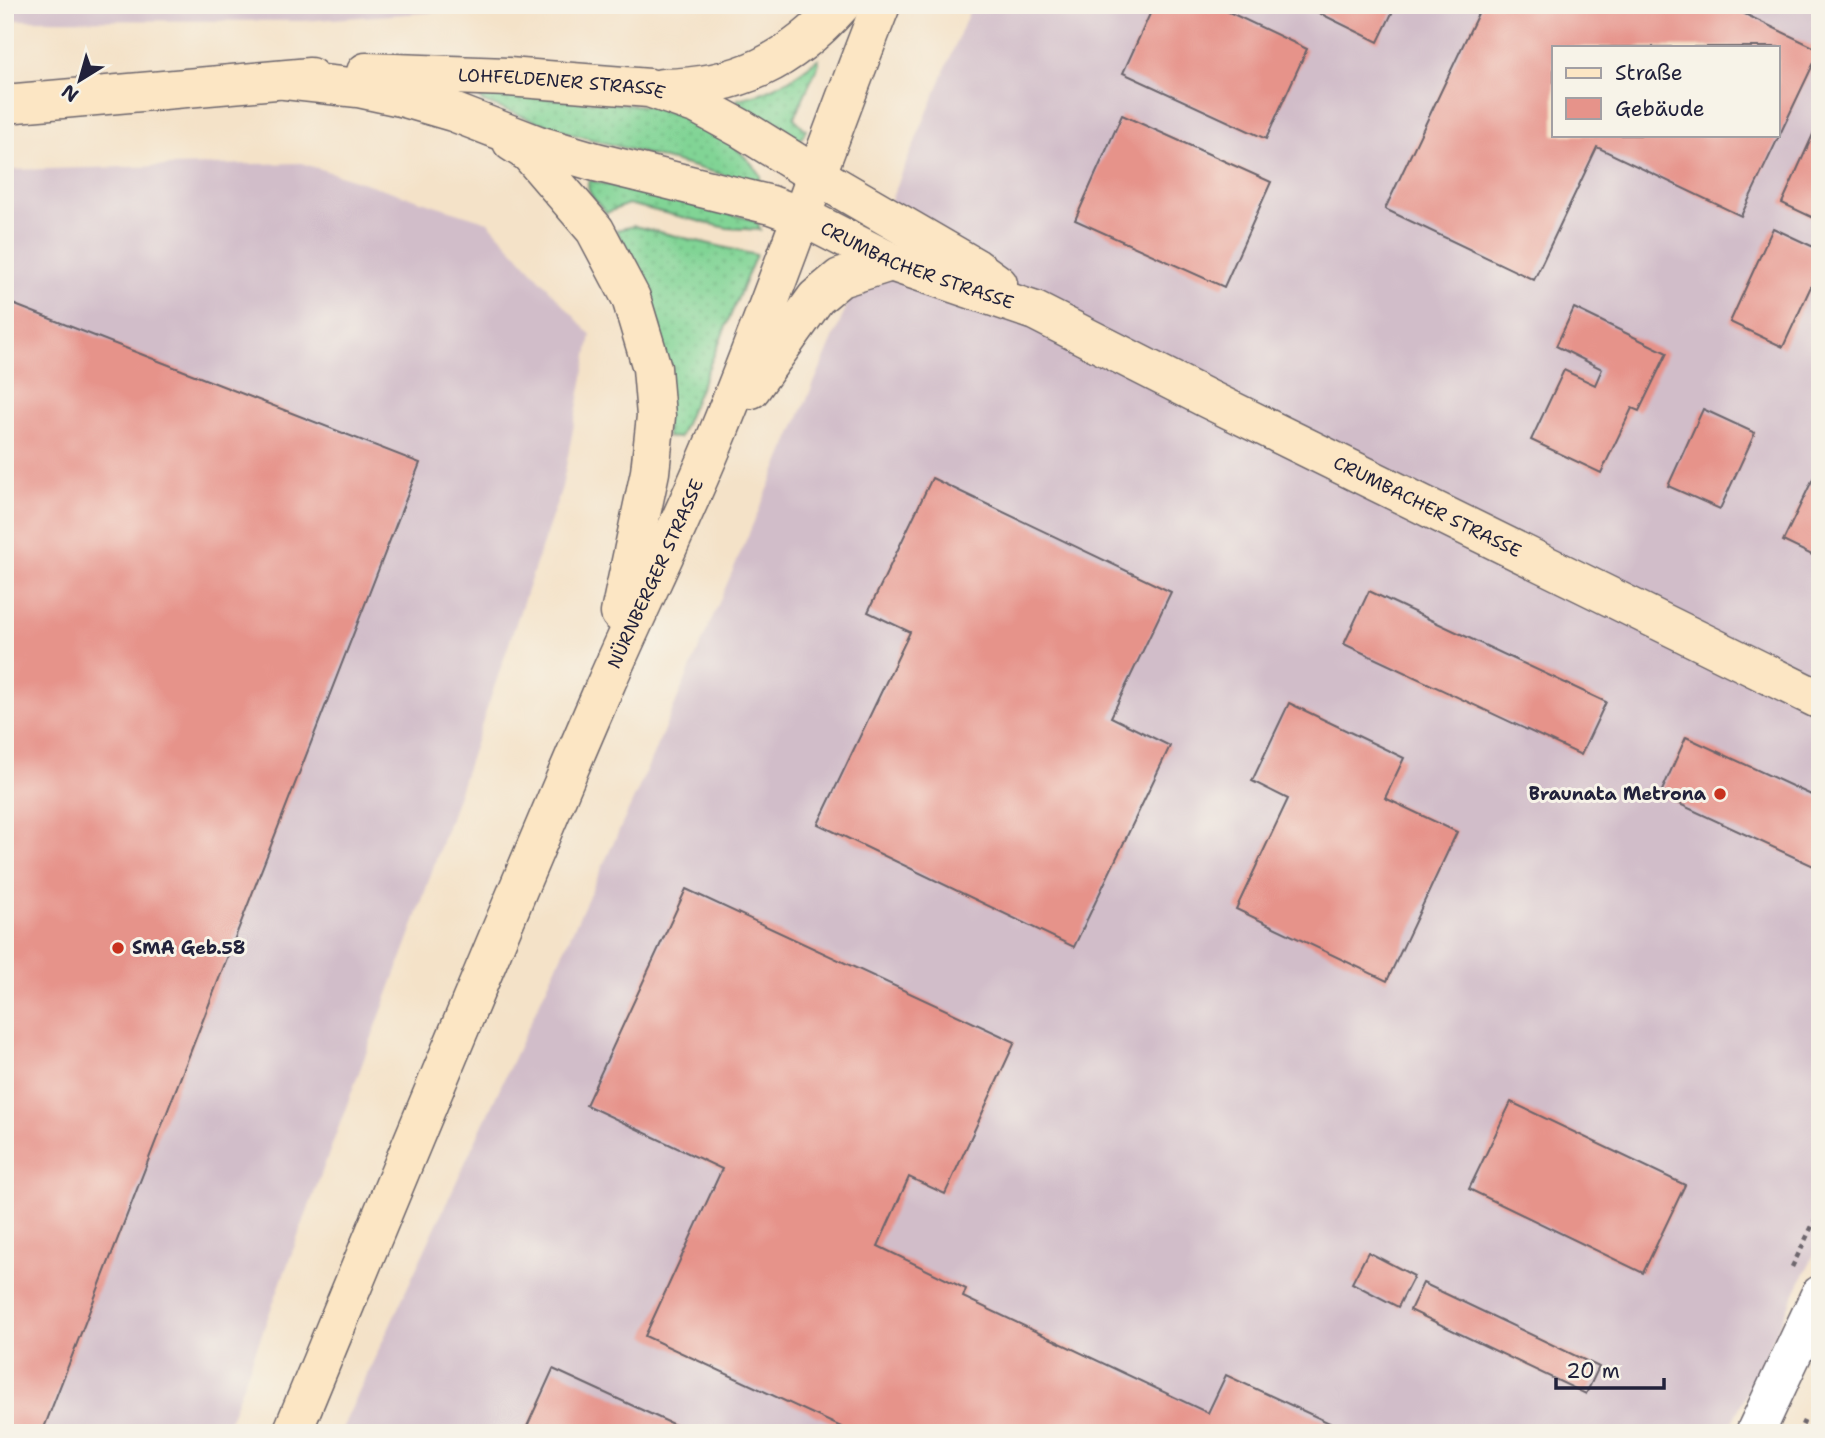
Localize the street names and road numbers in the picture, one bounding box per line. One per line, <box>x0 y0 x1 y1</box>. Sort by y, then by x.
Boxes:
street label: LOHFELDENER STRASSE <box>457 63 669 105</box>
street label: CRUMBACHER STRASSE <box>816 216 1017 315</box>
street label: CRUMBACHER STRASSE <box>1329 451 1525 563</box>
street label: NÜRNBERGER STRASSE <box>602 475 709 672</box>

